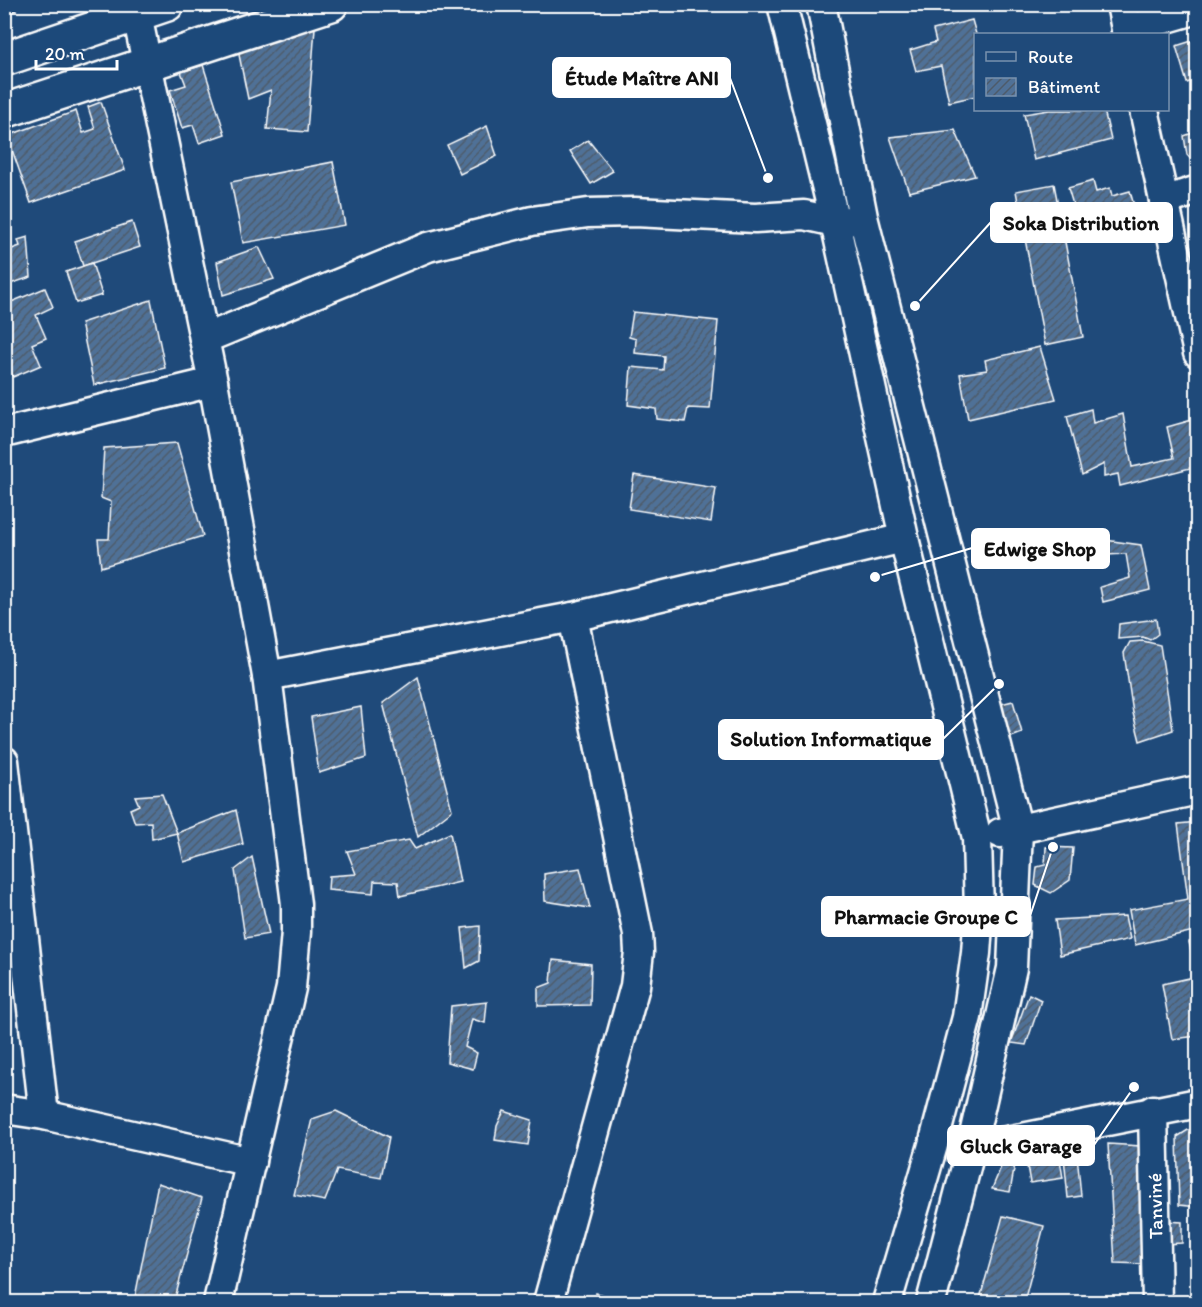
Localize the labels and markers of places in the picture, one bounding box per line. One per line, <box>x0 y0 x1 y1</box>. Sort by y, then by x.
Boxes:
callout: Étude Maître ANI <box>553 58 730 97</box>
callout: Soka Distribution <box>991 203 1172 242</box>
callout: Edwige Shop <box>972 529 1109 568</box>
callout: Solution Informatique <box>719 720 943 759</box>
callout: Pharmacie Groupe C <box>822 897 1030 936</box>
callout: Gluck Garage <box>948 1126 1094 1165</box>

